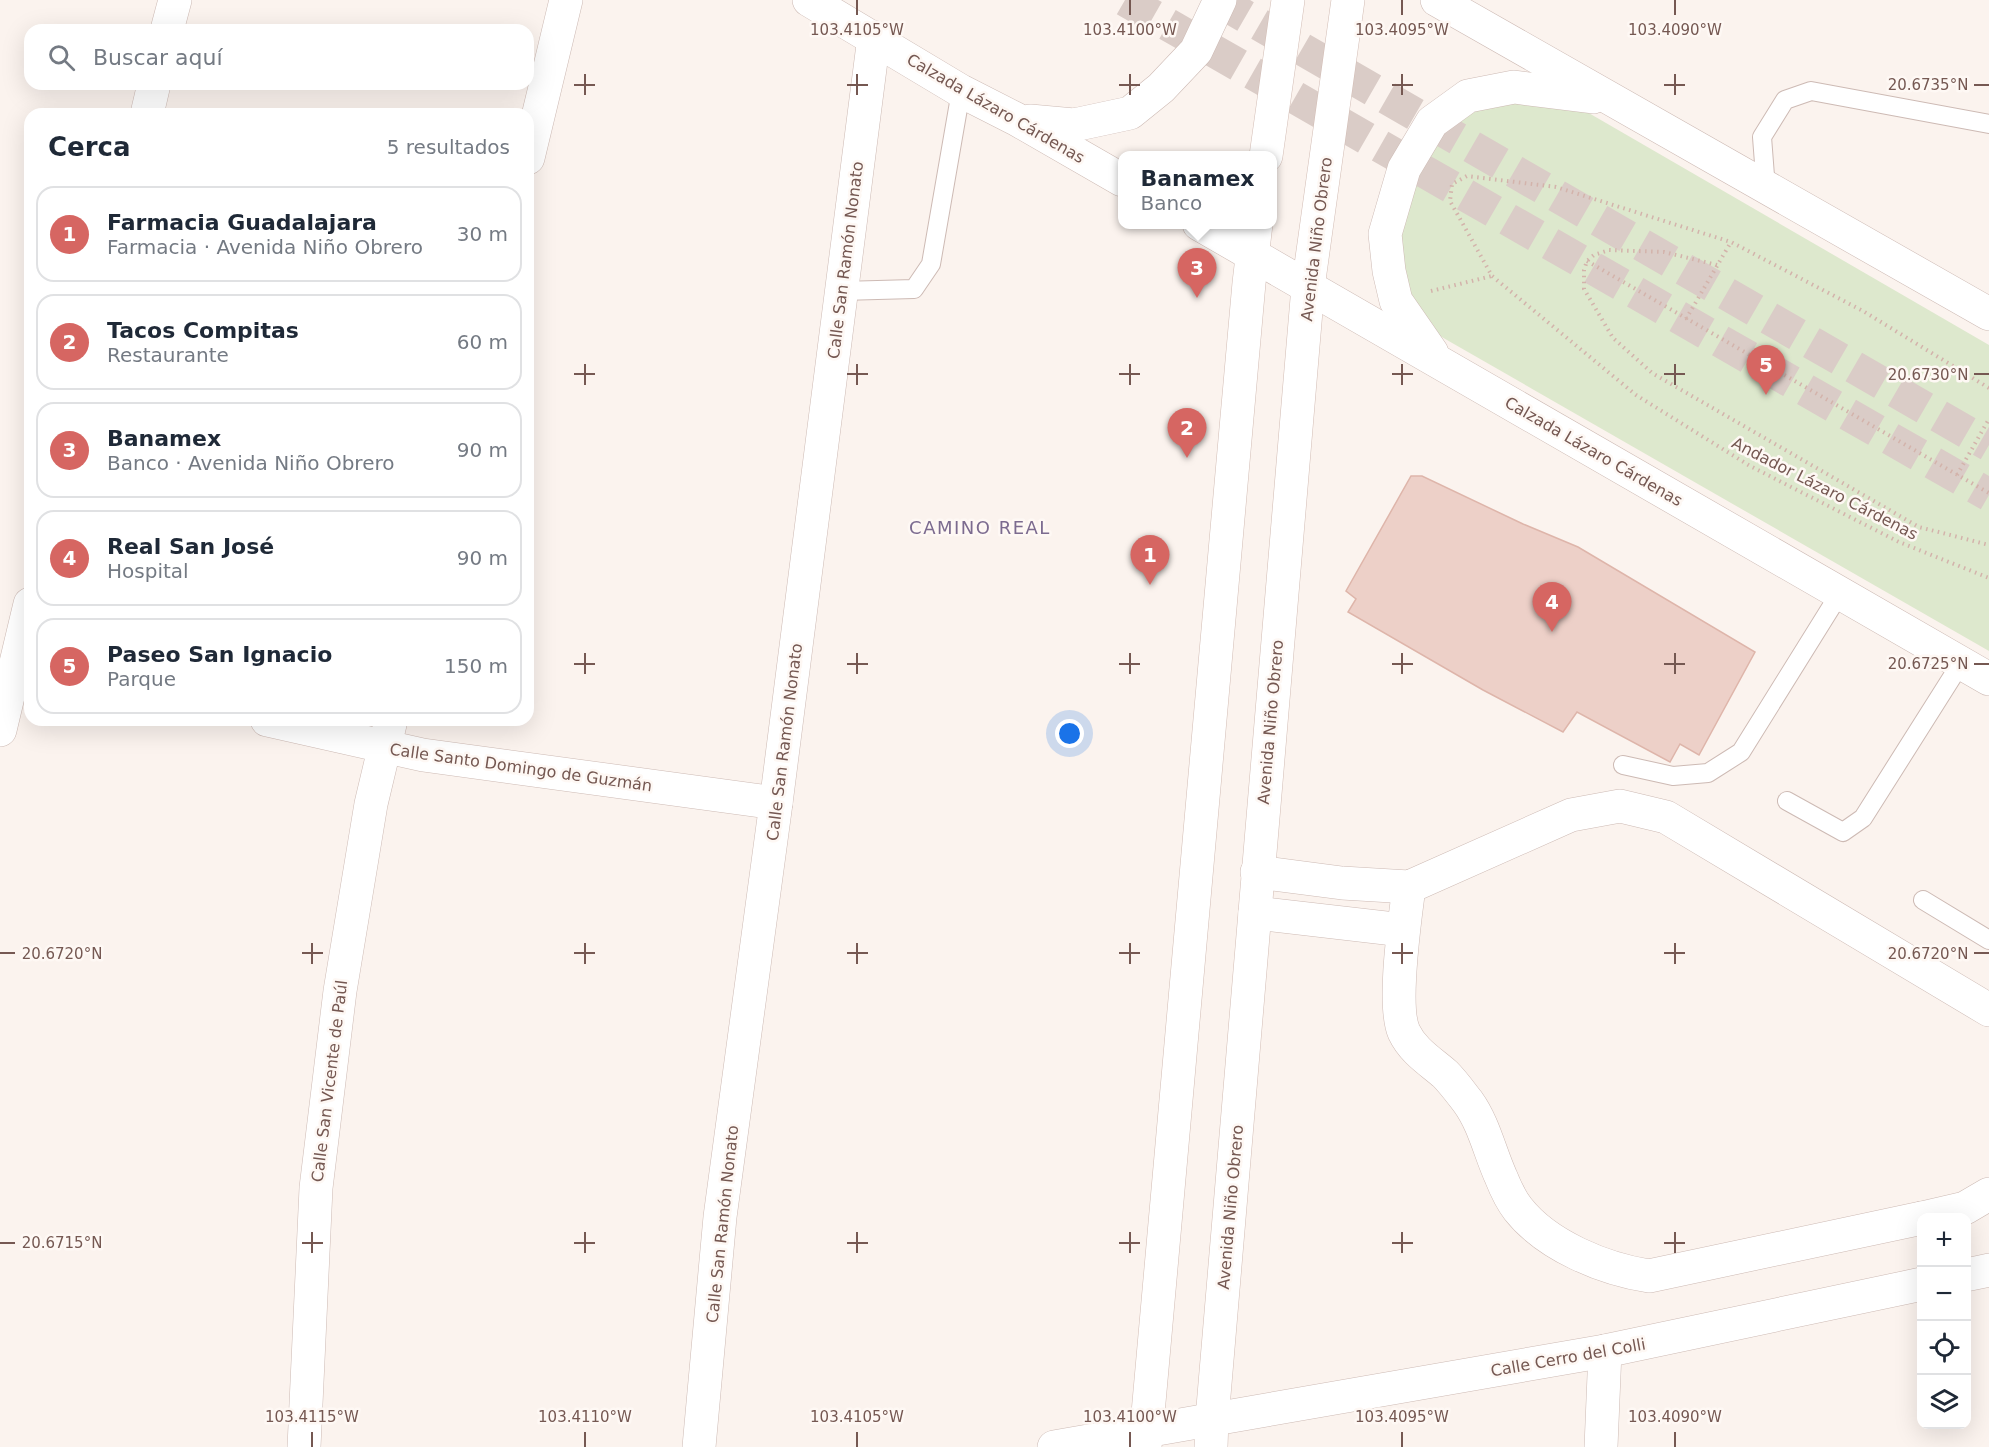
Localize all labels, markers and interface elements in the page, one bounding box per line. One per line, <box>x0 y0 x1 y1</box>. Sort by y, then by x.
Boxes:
text: 103.4105°W <box>810 21 904 39</box>
text: 103.4100°W <box>1083 21 1177 39</box>
text: 103.4095°W <box>1355 21 1449 39</box>
text: 103.4090°W <box>1628 21 1722 39</box>
search box <box>24 24 534 90</box>
icon: search <box>45 41 78 74</box>
text: Buscar aquí <box>93 45 223 70</box>
street label: Calzada Lázaro Cárdenas <box>903 50 1088 167</box>
text: 20.6735°N <box>1888 76 1968 94</box>
text: Cerca <box>48 132 131 162</box>
text: 5 resultados <box>387 135 510 159</box>
popup <box>1118 151 1277 229</box>
street label: Avenida Niño Obrero <box>1297 156 1336 322</box>
street label: Calle San Ramón Nonato <box>824 160 867 360</box>
text: Banamex <box>1140 166 1255 191</box>
text: Banco <box>1140 191 1202 215</box>
text: Farmacia Guadalajara <box>107 210 377 235</box>
text: 1 <box>63 222 76 246</box>
text: 30 m <box>457 222 508 246</box>
text: Farmacia · Avenida Niño Obrero <box>107 235 423 259</box>
pin: 3 <box>1178 248 1216 298</box>
text: Tacos Compitas <box>107 318 299 343</box>
text: 2 <box>63 330 76 354</box>
text: 60 m <box>457 330 508 354</box>
text: Restaurante <box>107 343 229 367</box>
pin: 5 <box>1746 346 1786 395</box>
text: 20.6730°N <box>1888 366 1968 384</box>
street label: Calzada Lázaro Cárdenas <box>1501 393 1686 510</box>
pin: 2 <box>1168 408 1206 458</box>
text: Banamex <box>107 426 221 451</box>
street label: Andador Lázaro Cárdenas <box>1729 433 1921 544</box>
text: 3 <box>63 438 76 462</box>
text: 90 m <box>457 438 508 462</box>
text: Banco · Avenida Niño Obrero <box>107 451 394 475</box>
district label: CAMINO REAL <box>909 517 1051 538</box>
text: Real San José <box>107 534 274 559</box>
pin: 1 <box>1130 536 1170 585</box>
text: 4 <box>63 546 76 570</box>
text: 90 m <box>457 546 508 570</box>
text: Hospital <box>107 559 189 583</box>
pin: 4 <box>1532 582 1572 632</box>
street label: Avenida Niño Obrero <box>1254 639 1287 805</box>
text: Paseo San Ignacio <box>107 642 332 667</box>
street label: Calle San Ramón Nonato <box>763 642 806 842</box>
text: 5 <box>63 654 76 678</box>
text: 150 m <box>444 654 508 678</box>
text: 20.6725°N <box>1888 655 1968 673</box>
text: Parque <box>107 667 176 691</box>
your location <box>1055 719 1084 748</box>
street label: Calle Santo Domingo de Guzmán <box>388 740 653 795</box>
text: 20.6720°N <box>22 945 102 963</box>
text: 20.6720°N <box>1888 945 1968 963</box>
street label: Calle San Vicente de Paúl <box>308 979 351 1183</box>
street label: Calle San Ramón Nonato <box>703 1124 742 1324</box>
street label: Avenida Niño Obrero <box>1214 1124 1247 1290</box>
map controls <box>1917 1213 1971 1429</box>
button: + <box>1917 1213 1971 1267</box>
text: 20.6715°N <box>22 1234 102 1252</box>
button: − <box>1917 1267 1971 1321</box>
button: locate <box>1917 1321 1971 1375</box>
street label: Calle Cerro del Colli <box>1489 1335 1647 1380</box>
button: layers <box>1917 1375 1971 1429</box>
text: 103.4115°W <box>265 1408 359 1426</box>
text: 103.4110°W <box>538 1408 632 1426</box>
text: 103.4105°W <box>810 1408 904 1426</box>
text: 103.4100°W <box>1083 1408 1177 1426</box>
text: 103.4095°W <box>1355 1408 1449 1426</box>
text: 103.4090°W <box>1628 1408 1722 1426</box>

